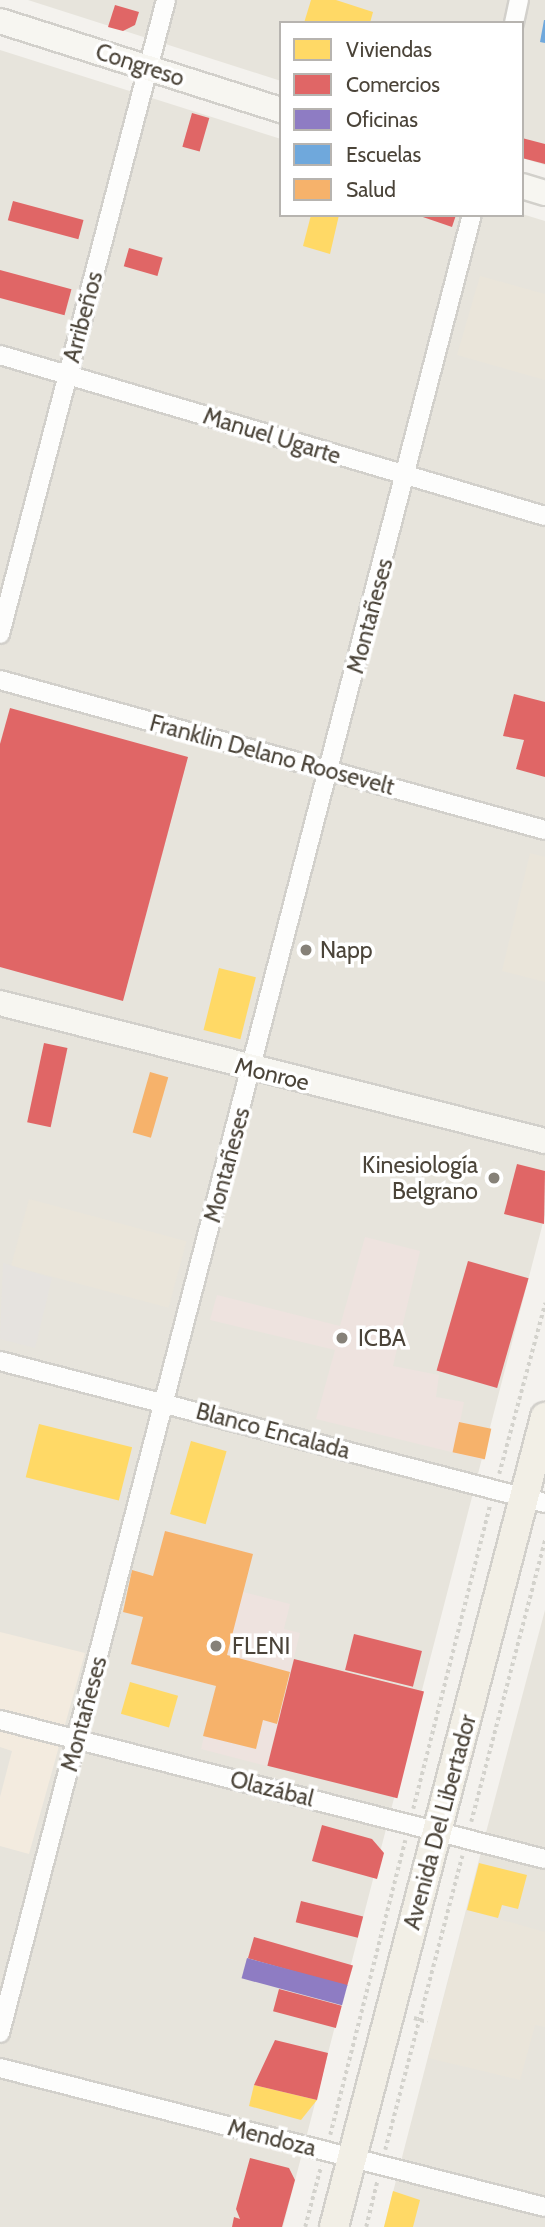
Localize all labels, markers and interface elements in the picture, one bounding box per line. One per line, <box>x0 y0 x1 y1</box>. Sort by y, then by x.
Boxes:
legend <box>279 21 524 217</box>
text: Viviendas <box>346 37 432 62</box>
street label: Congreso <box>92 38 188 92</box>
text: Comercios <box>346 72 440 97</box>
text: Oficinas <box>346 107 418 132</box>
text: Escuelas <box>346 142 421 167</box>
text: Salud <box>346 177 396 202</box>
street label: Arribeños <box>58 268 108 366</box>
street label: Manuel Ugarte <box>200 402 344 470</box>
street label: Montañeses <box>341 555 399 677</box>
street label: Franklin Delano Roosevelt <box>147 709 397 801</box>
place label: Napp <box>320 936 373 964</box>
marker: Napp <box>298 942 314 958</box>
street label: Monroe <box>232 1052 312 1096</box>
street label: Montañeses <box>198 1104 256 1226</box>
place label: Kinesiología Belgrano <box>362 1151 478 1205</box>
marker: Kinesiología Belgrano <box>484 1168 504 1188</box>
place label: ICBA <box>358 1324 406 1352</box>
marker: ICBA <box>332 1328 352 1348</box>
street label: Blanco Encalada <box>193 1397 353 1465</box>
place label: FLENI <box>232 1632 290 1660</box>
marker: FLENI <box>206 1636 226 1656</box>
street label: Montañeses <box>55 1653 113 1775</box>
street label: Avenida Del Libertador <box>398 1711 482 1933</box>
street label: Olazábal <box>227 1765 317 1813</box>
street label: Mendoza <box>225 2114 319 2162</box>

